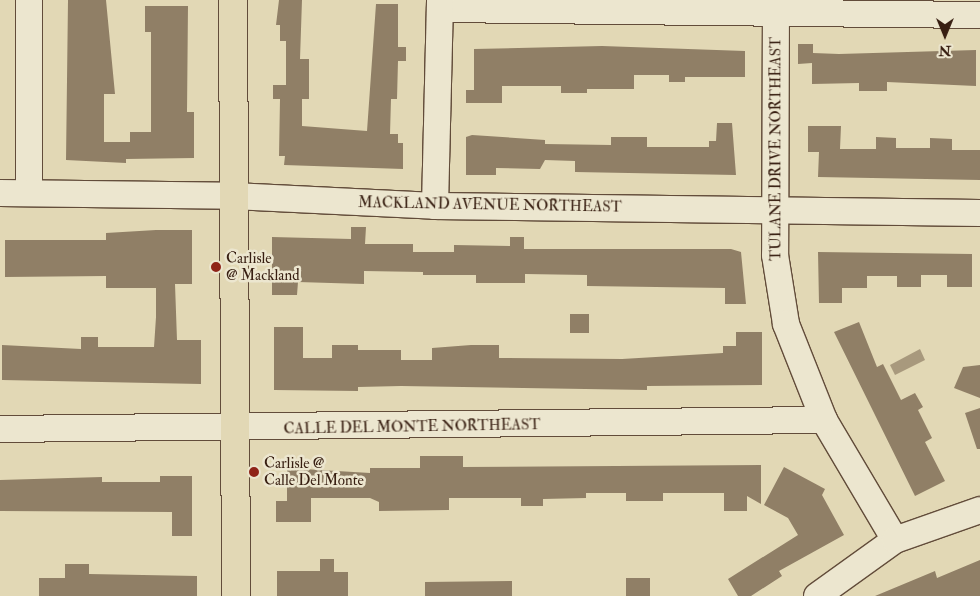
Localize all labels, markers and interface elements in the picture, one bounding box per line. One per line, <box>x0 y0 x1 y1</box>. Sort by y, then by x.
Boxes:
north arrow <box>920 10 970 60</box>
street label: TULANE DRIVE NORTHEAST <box>767 37 785 261</box>
text: N <box>939 42 951 59</box>
street label: MACKLAND AVENUE NORTHEAST <box>358 194 622 216</box>
place label: Carlisle @ Mackland <box>226 249 300 284</box>
marker: Carlisle @ Mackland <box>210 261 222 273</box>
street label: CALLE DEL MONTE NORTHEAST <box>283 416 541 438</box>
place label: Carlisle @ Calle Del Monte <box>264 454 364 489</box>
marker: Carlisle @ Calle Del Monte <box>248 466 260 478</box>

